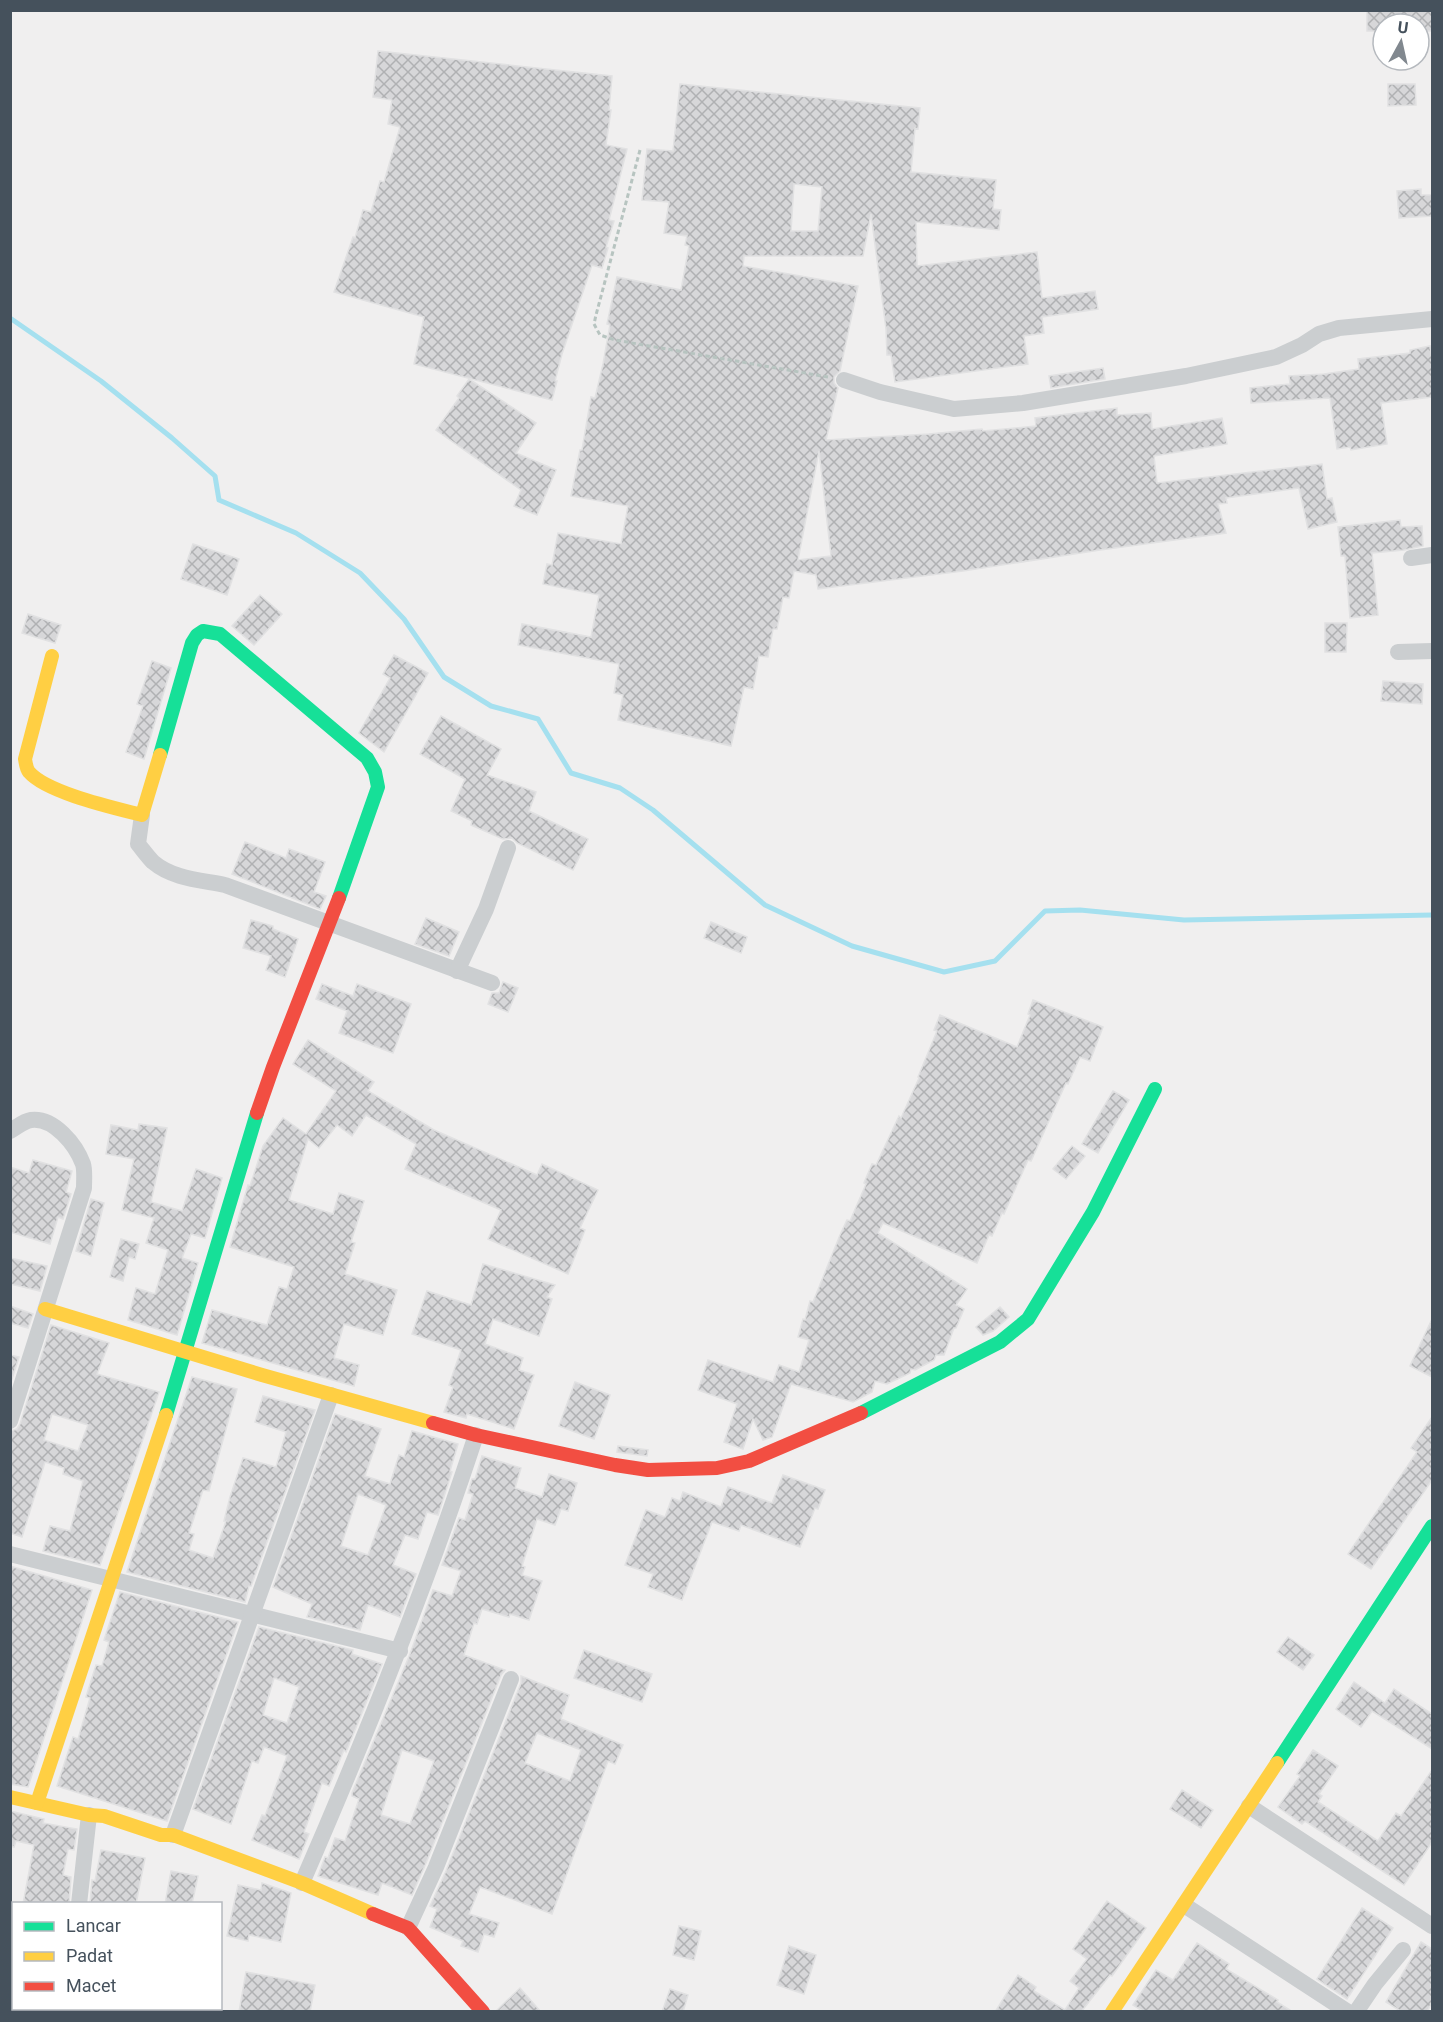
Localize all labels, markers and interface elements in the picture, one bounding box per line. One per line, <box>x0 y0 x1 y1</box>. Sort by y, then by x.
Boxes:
north arrow <box>1371 12 1431 72</box>
text: U <box>1396 17 1410 38</box>
legend <box>12 1902 222 2010</box>
text: Lancar <box>66 1915 121 1936</box>
text: Padat <box>66 1945 113 1966</box>
text: Macet <box>66 1975 116 1996</box>

